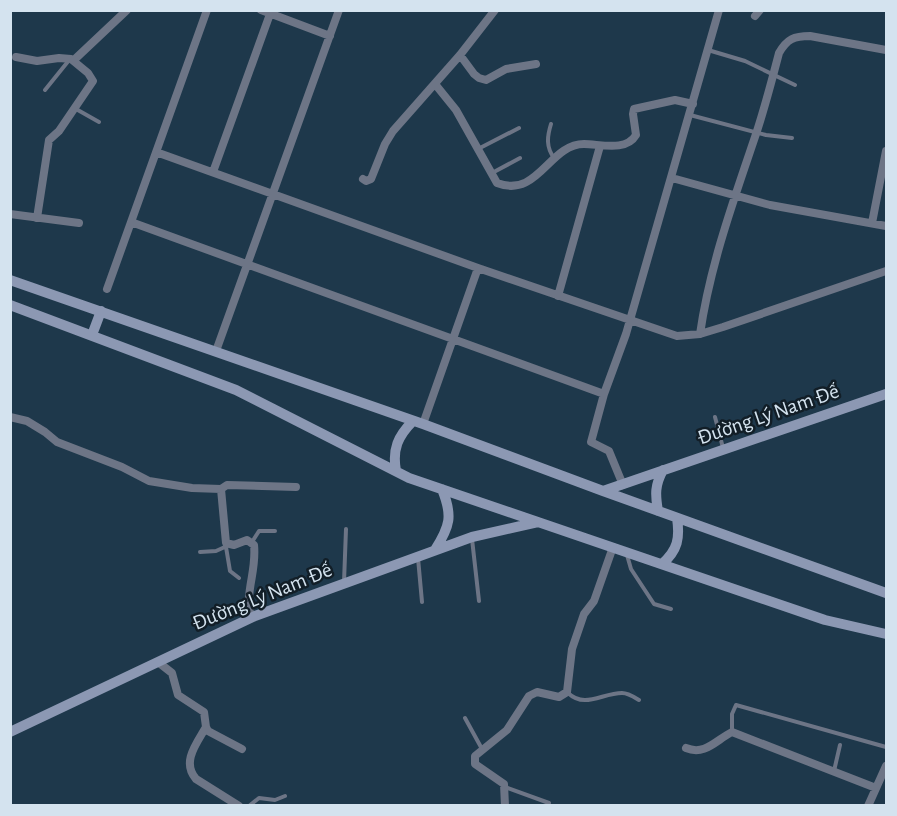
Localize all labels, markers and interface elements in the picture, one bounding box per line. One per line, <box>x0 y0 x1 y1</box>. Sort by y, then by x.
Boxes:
street label: Đường Lý Nam Đế <box>695 380 842 449</box>
street label: Đường Lý Nam Đế <box>189 559 335 634</box>

